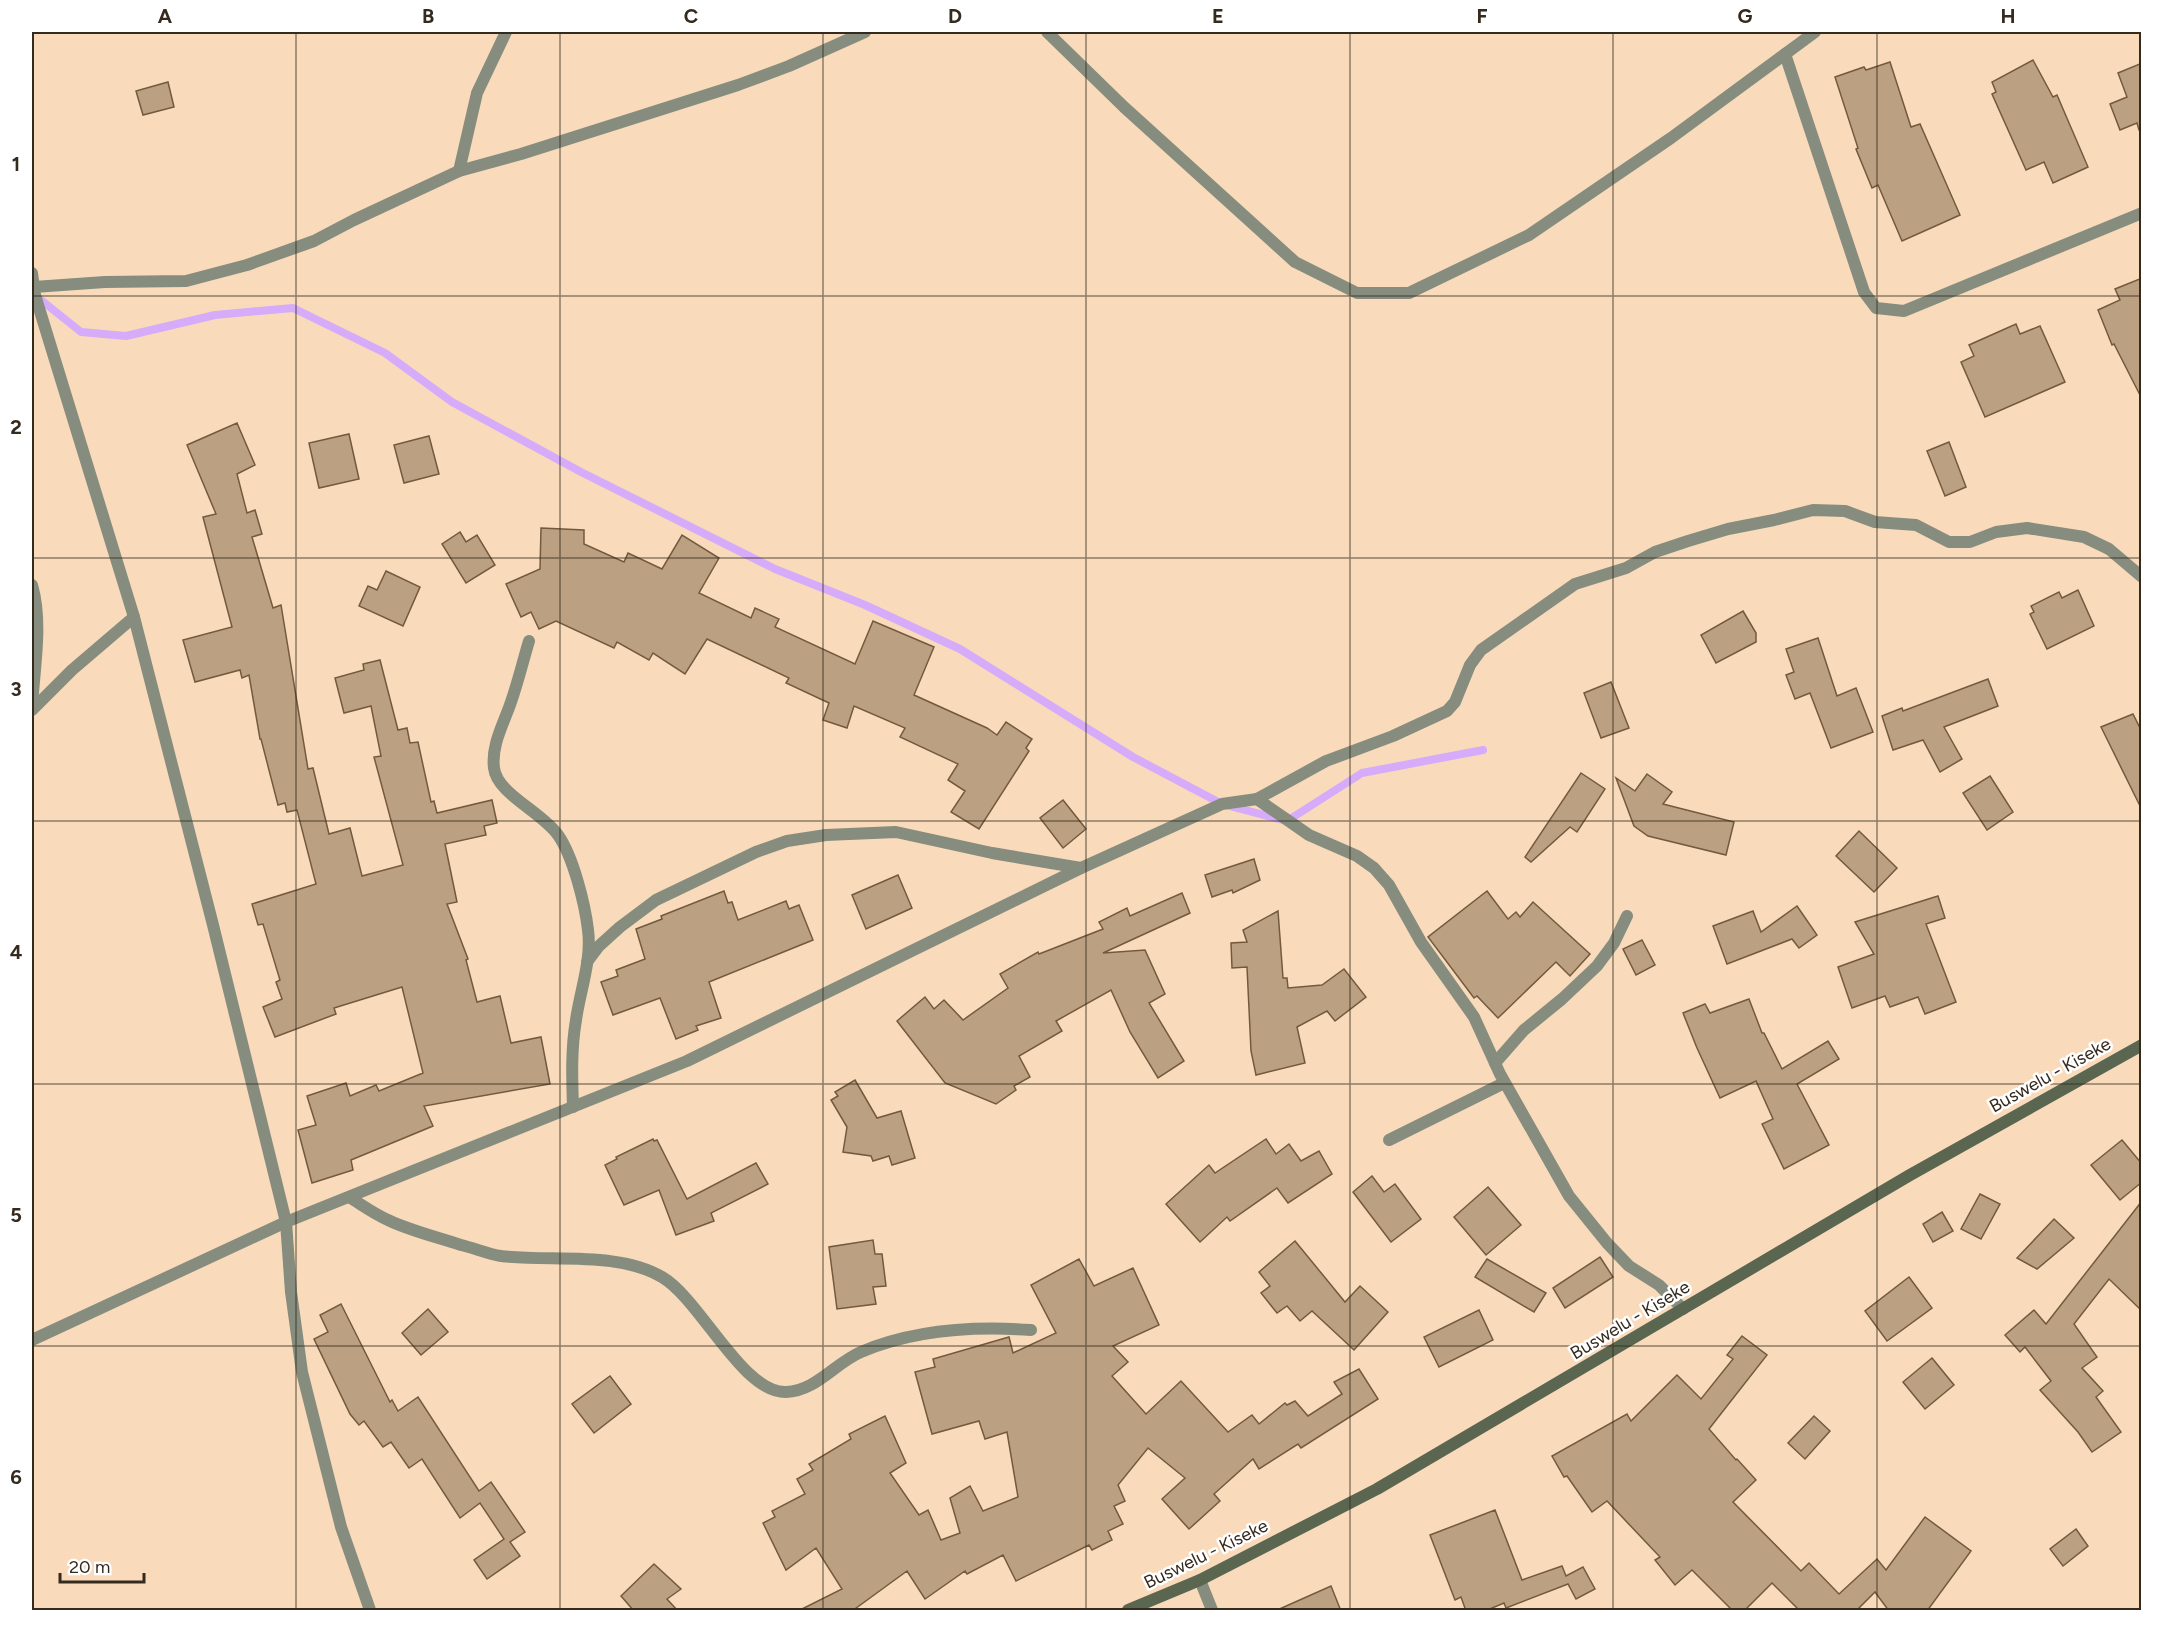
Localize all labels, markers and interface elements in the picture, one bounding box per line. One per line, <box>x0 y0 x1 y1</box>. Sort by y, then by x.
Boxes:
text: A <box>158 4 173 28</box>
text: B <box>422 4 434 28</box>
text: C <box>684 4 698 28</box>
text: D <box>948 4 962 28</box>
text: E <box>1212 4 1224 28</box>
text: F <box>1476 4 1488 28</box>
text: G <box>1738 4 1753 28</box>
text: H <box>2001 4 2016 28</box>
text: 1 <box>12 152 20 176</box>
text: 2 <box>10 415 22 439</box>
text: 3 <box>10 677 22 701</box>
text: 4 <box>10 940 23 964</box>
street label: Buswelu - Kiseke <box>1986 1032 2115 1117</box>
text: 5 <box>10 1203 22 1227</box>
street label: Buswelu - Kiseke <box>1566 1276 1694 1364</box>
text: 6 <box>10 1465 22 1489</box>
street label: Buswelu - Kiseke <box>1140 1514 1272 1594</box>
scale bar <box>60 1546 144 1584</box>
text: 20 m <box>69 1556 110 1578</box>

